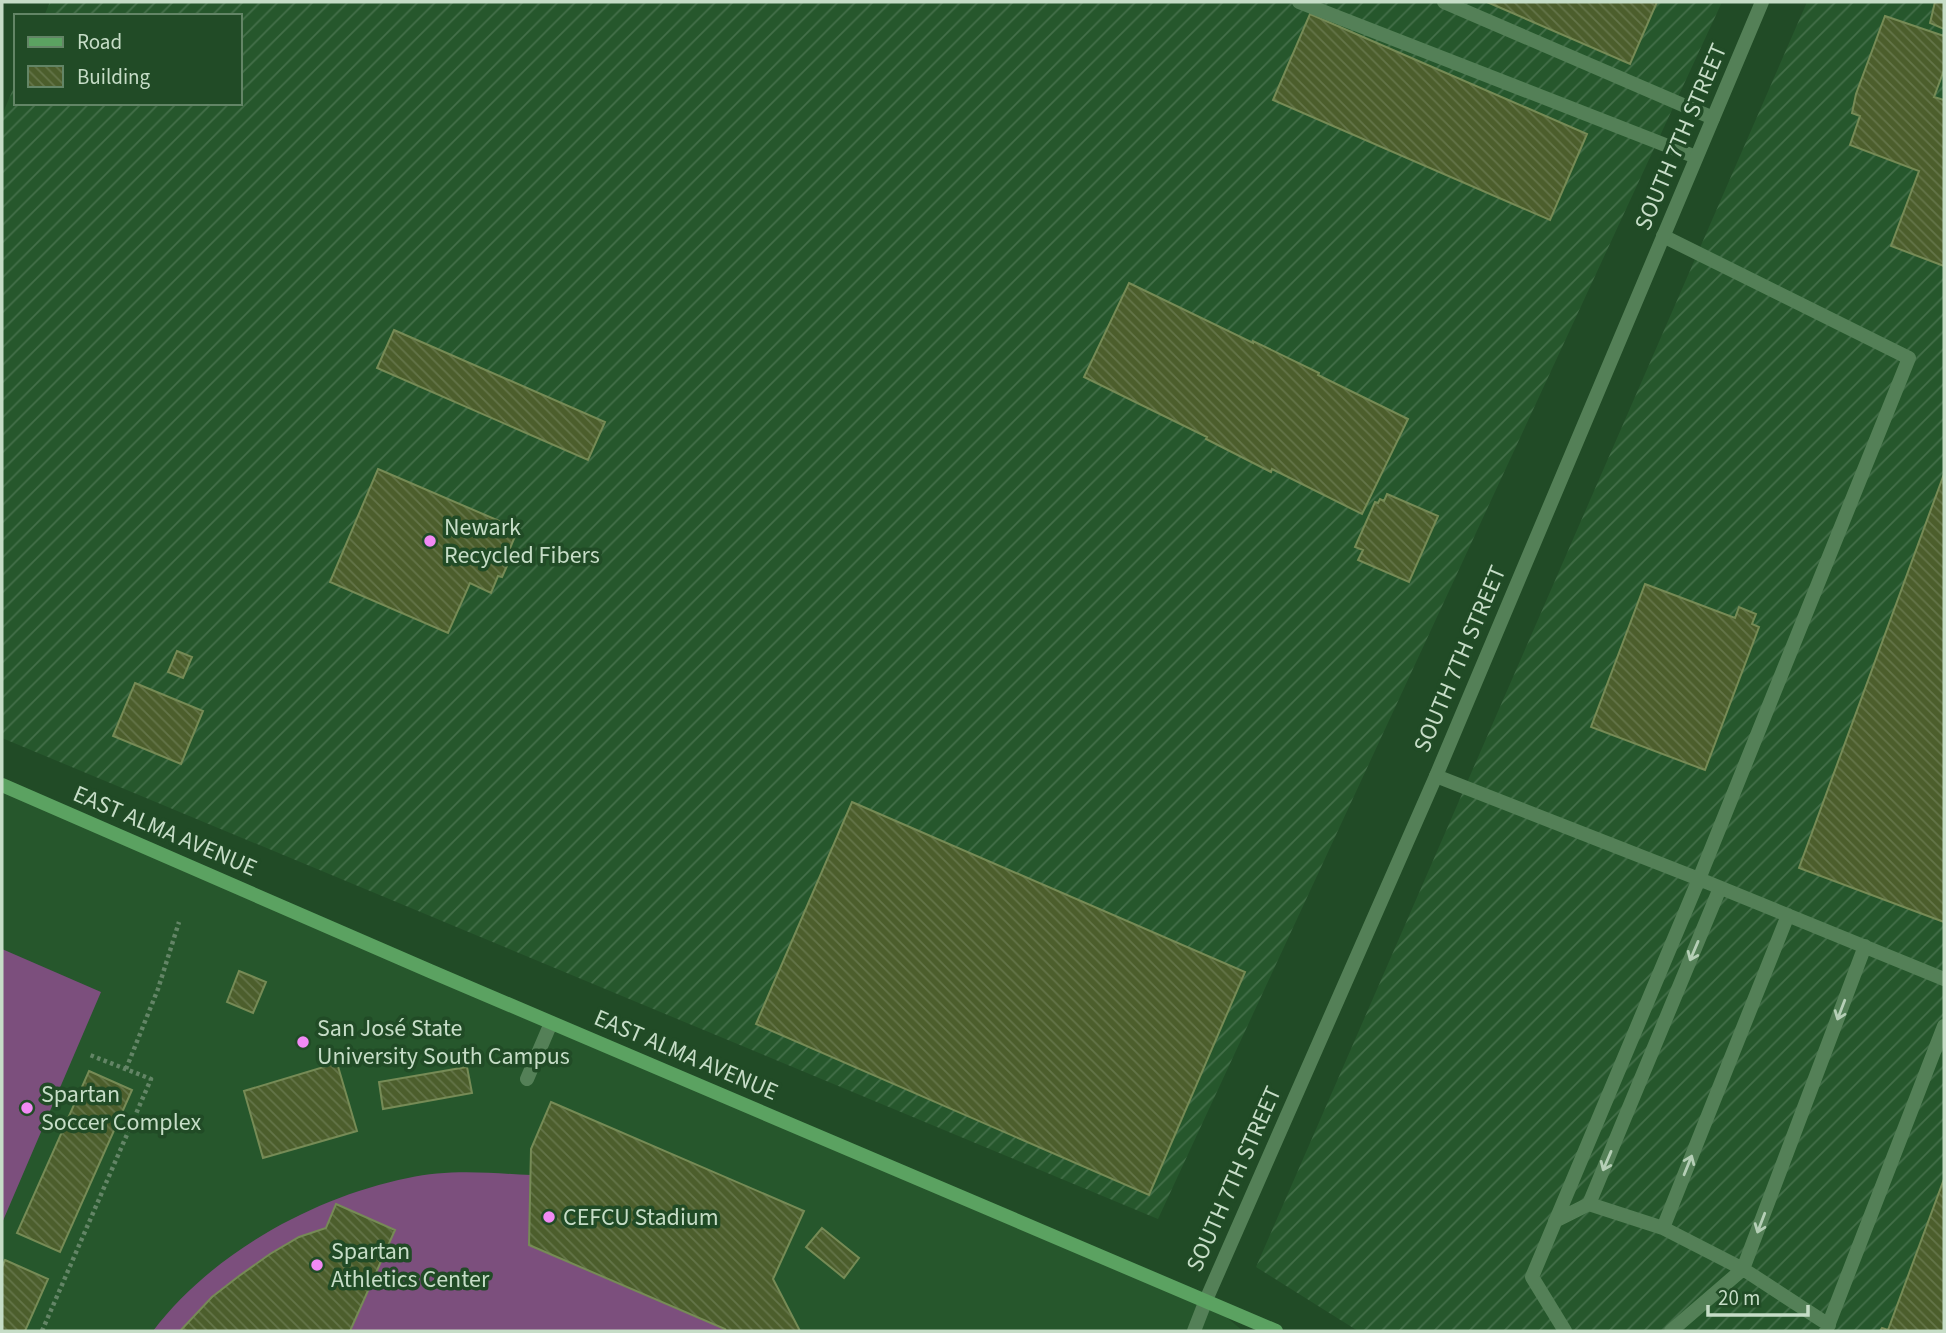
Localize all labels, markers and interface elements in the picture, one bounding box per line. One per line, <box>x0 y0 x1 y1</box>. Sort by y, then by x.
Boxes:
legend <box>14 14 242 105</box>
text: Road <box>77 27 122 57</box>
street label: SOUTH 7TH STREET <box>1626 38 1736 236</box>
text: Building <box>77 62 151 92</box>
place label: Newark Recycled Fibers <box>444 510 600 573</box>
marker: Newark Recycled Fibers <box>422 533 438 549</box>
street label: SOUTH 7TH STREET <box>1405 560 1515 758</box>
street label: EAST ALMA AVENUE <box>67 776 263 886</box>
one-way arrow <box>1687 940 1700 961</box>
one-way arrow <box>1834 999 1847 1021</box>
street label: EAST ALMA AVENUE <box>588 1000 784 1110</box>
place label: San José State University South Campus <box>317 1011 570 1074</box>
marker: San José State University South Campus <box>295 1034 311 1050</box>
place label: Spartan Soccer Complex <box>41 1077 202 1140</box>
street label: SOUTH 7TH STREET <box>1177 1081 1291 1277</box>
marker: Spartan Soccer Complex <box>19 1100 35 1116</box>
one-way arrow <box>1599 1150 1612 1171</box>
one-way arrow <box>1683 1154 1696 1176</box>
place label: CEFCU Stadium <box>563 1200 719 1235</box>
marker: CEFCU Stadium <box>541 1209 557 1225</box>
one-way arrow <box>1753 1211 1766 1233</box>
place label: Spartan Athletics Center <box>331 1234 490 1297</box>
marker: Spartan Athletics Center <box>309 1257 325 1273</box>
scale bar <box>1708 1274 1808 1318</box>
text: 20 m <box>1718 1283 1760 1313</box>

